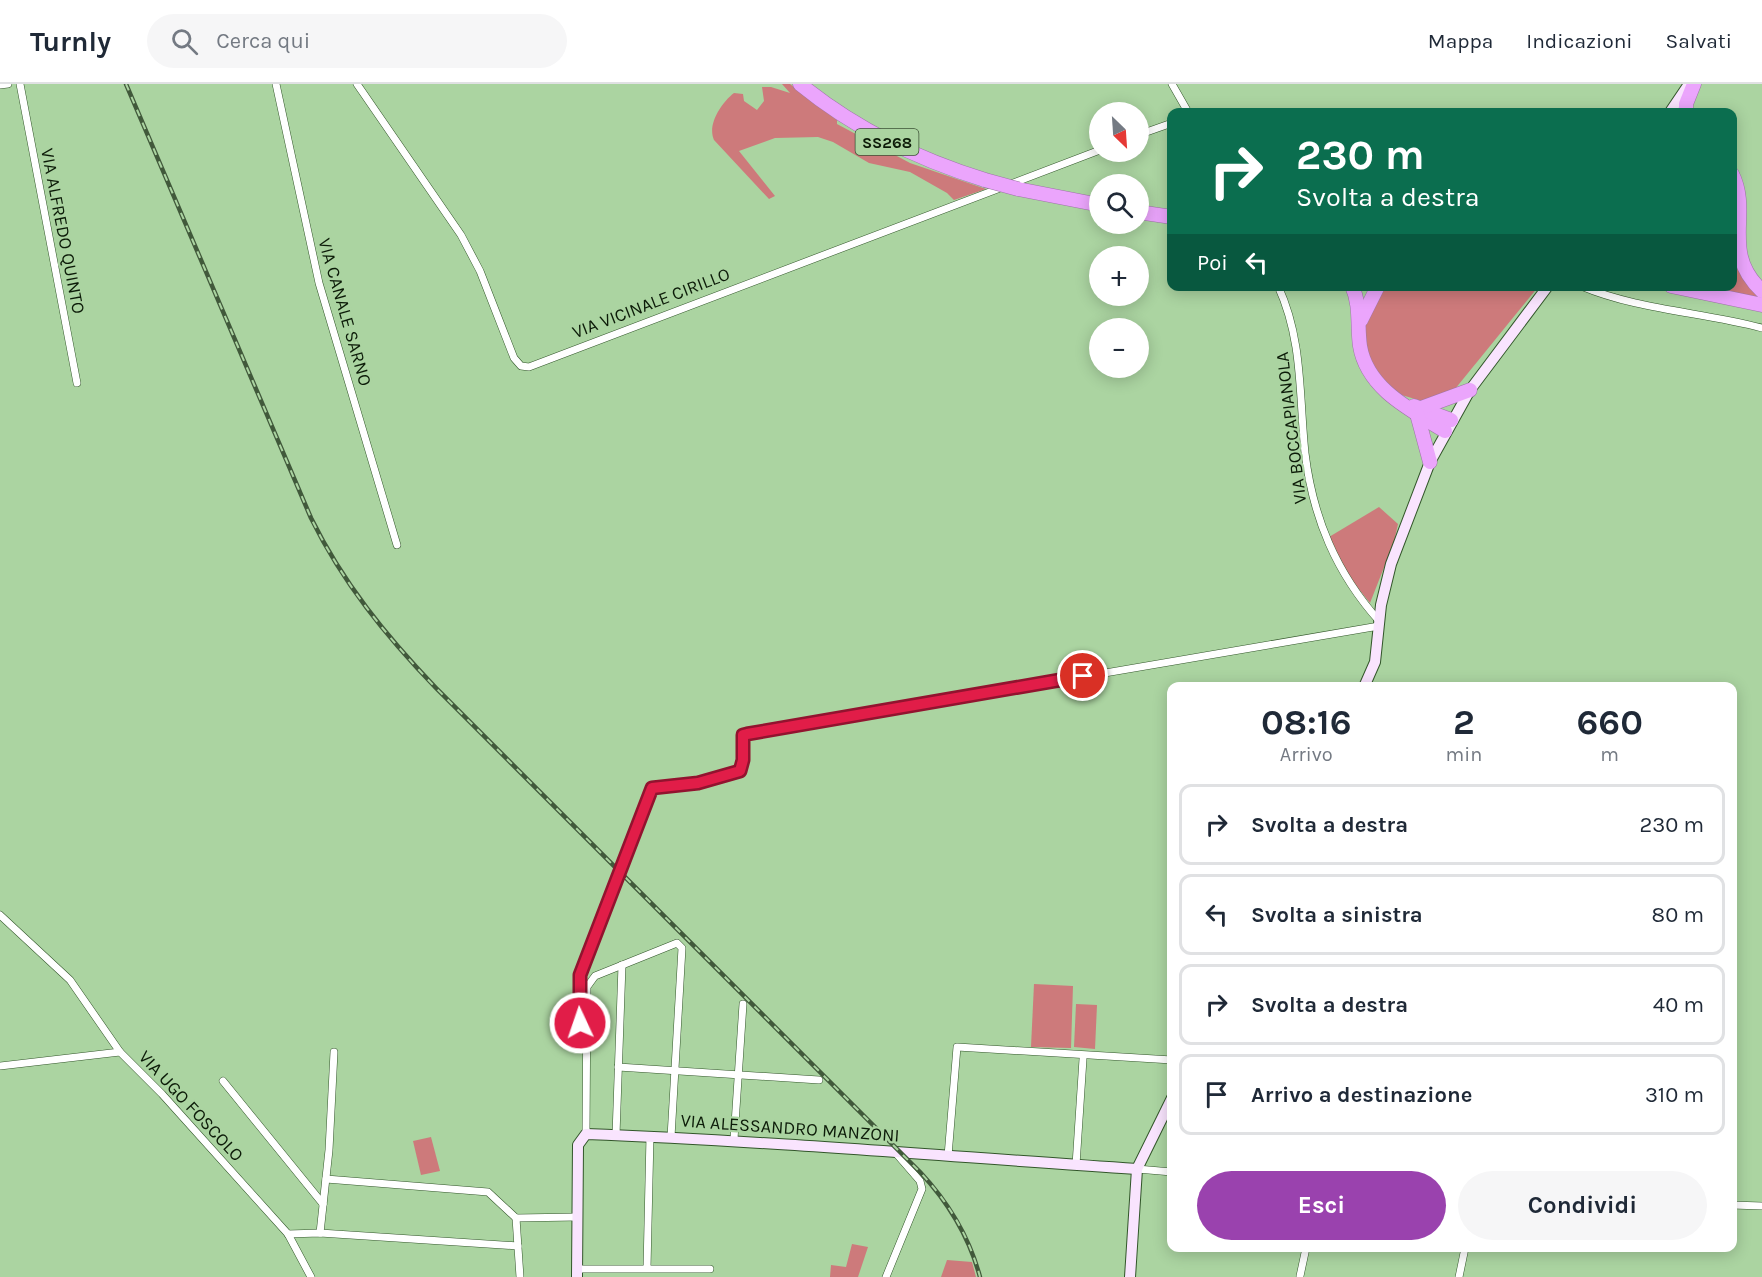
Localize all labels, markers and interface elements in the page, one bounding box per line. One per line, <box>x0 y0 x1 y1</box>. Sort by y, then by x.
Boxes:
search box <box>147 14 567 68</box>
text: Turnly <box>30 25 111 58</box>
icon: search <box>168 25 201 58</box>
text: Cerca qui <box>216 28 310 54</box>
text: Mappa <box>1428 29 1493 53</box>
text: Indicazioni <box>1526 29 1633 53</box>
text: Salvati <box>1666 29 1732 53</box>
north arrow <box>1089 102 1149 162</box>
map controls <box>1089 102 1149 378</box>
road number: SS268 <box>856 129 918 155</box>
text: 230 m <box>1296 130 1425 180</box>
icon: right <box>1197 132 1275 210</box>
street label: VIA ALFREDO QUINTO <box>36 146 90 316</box>
button: search <box>1089 174 1149 234</box>
text: Svolta a destra <box>1296 181 1480 213</box>
street label: VIA CANALE SARNO <box>313 236 377 388</box>
button: + <box>1089 246 1149 306</box>
icon: left <box>1240 246 1273 279</box>
text: Poi <box>1197 250 1228 276</box>
street label: VIA VICINALE CIRILLO <box>569 263 733 343</box>
button: − <box>1089 318 1149 378</box>
street label: VIA BOCCAPIANOLA <box>1271 351 1311 505</box>
pin <box>1057 650 1108 701</box>
icon: arrive <box>1066 659 1099 692</box>
text: 08:16 <box>1261 701 1352 743</box>
text: 2 <box>1453 701 1475 743</box>
text: 660 <box>1576 701 1643 743</box>
text: Arrivo <box>1280 743 1333 766</box>
text: min <box>1446 743 1482 766</box>
text: m <box>1600 743 1619 766</box>
icon: right <box>1200 808 1233 841</box>
text: Svolta a destra <box>1251 812 1408 838</box>
text: 230 m <box>1639 812 1704 838</box>
icon: left <box>1200 898 1233 931</box>
text: Svolta a sinistra <box>1251 902 1423 928</box>
text: 80 m <box>1652 902 1704 928</box>
icon: right <box>1200 988 1233 1021</box>
position arrow <box>548 991 612 1055</box>
text: Svolta a destra <box>1251 992 1408 1018</box>
text: 40 m <box>1653 992 1704 1018</box>
street label: VIA UGO FOSCOLO <box>134 1046 248 1166</box>
icon: arrive <box>1200 1078 1233 1111</box>
text: Arrivo a destinazione <box>1251 1082 1472 1108</box>
text: 310 m <box>1645 1082 1704 1108</box>
street label: VIA ALESSANDRO MANZONI <box>680 1109 900 1147</box>
button: Esci <box>1197 1171 1446 1240</box>
button: Condividi <box>1458 1171 1707 1240</box>

